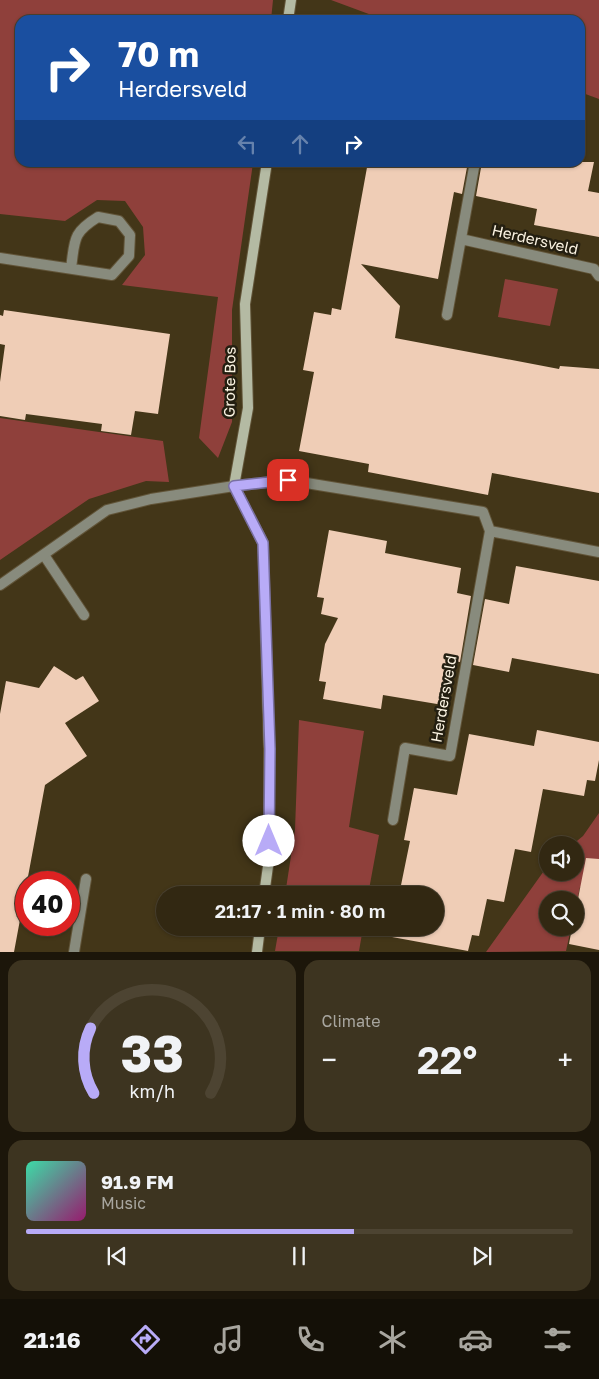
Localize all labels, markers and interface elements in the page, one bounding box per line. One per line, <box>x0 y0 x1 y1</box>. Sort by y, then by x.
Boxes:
text: 70 m <box>118 33 199 75</box>
icon: right <box>35 35 100 100</box>
text: Herdersveld <box>118 75 247 102</box>
icon: left <box>233 130 261 158</box>
icon: ahead <box>286 130 314 158</box>
icon: right <box>339 130 367 158</box>
street label: Herdersveld <box>490 220 580 258</box>
street label: Grote Bos <box>219 346 239 418</box>
pin <box>267 459 309 501</box>
icon: arrive <box>274 466 302 494</box>
street label: Herdersveld <box>426 654 460 744</box>
position arrow <box>242 814 294 866</box>
map controls <box>539 836 584 936</box>
button: sound <box>539 836 584 881</box>
speed limit sign: 40 <box>15 871 80 936</box>
button: search <box>539 891 584 936</box>
text: 21:17 · 1 min · 80 m <box>215 899 385 922</box>
text: Climate <box>322 1011 381 1031</box>
text: 33 <box>120 1021 183 1083</box>
text: 22° <box>417 1037 477 1082</box>
text: − <box>322 1043 337 1076</box>
text: + <box>558 1043 573 1076</box>
text: km/h <box>129 1080 174 1102</box>
text: 91.9 FM <box>101 1170 174 1193</box>
text: Music <box>101 1193 146 1213</box>
icon: previous <box>103 1242 131 1270</box>
icon: pause <box>285 1242 313 1270</box>
icon: next <box>468 1242 496 1270</box>
icon: directions <box>128 1322 163 1357</box>
icon: music <box>211 1322 246 1357</box>
icon: phone <box>293 1322 328 1357</box>
icon: climate <box>375 1322 410 1357</box>
icon: car <box>458 1322 493 1357</box>
icon: filters <box>540 1322 575 1357</box>
text: 21:16 <box>24 1326 81 1353</box>

